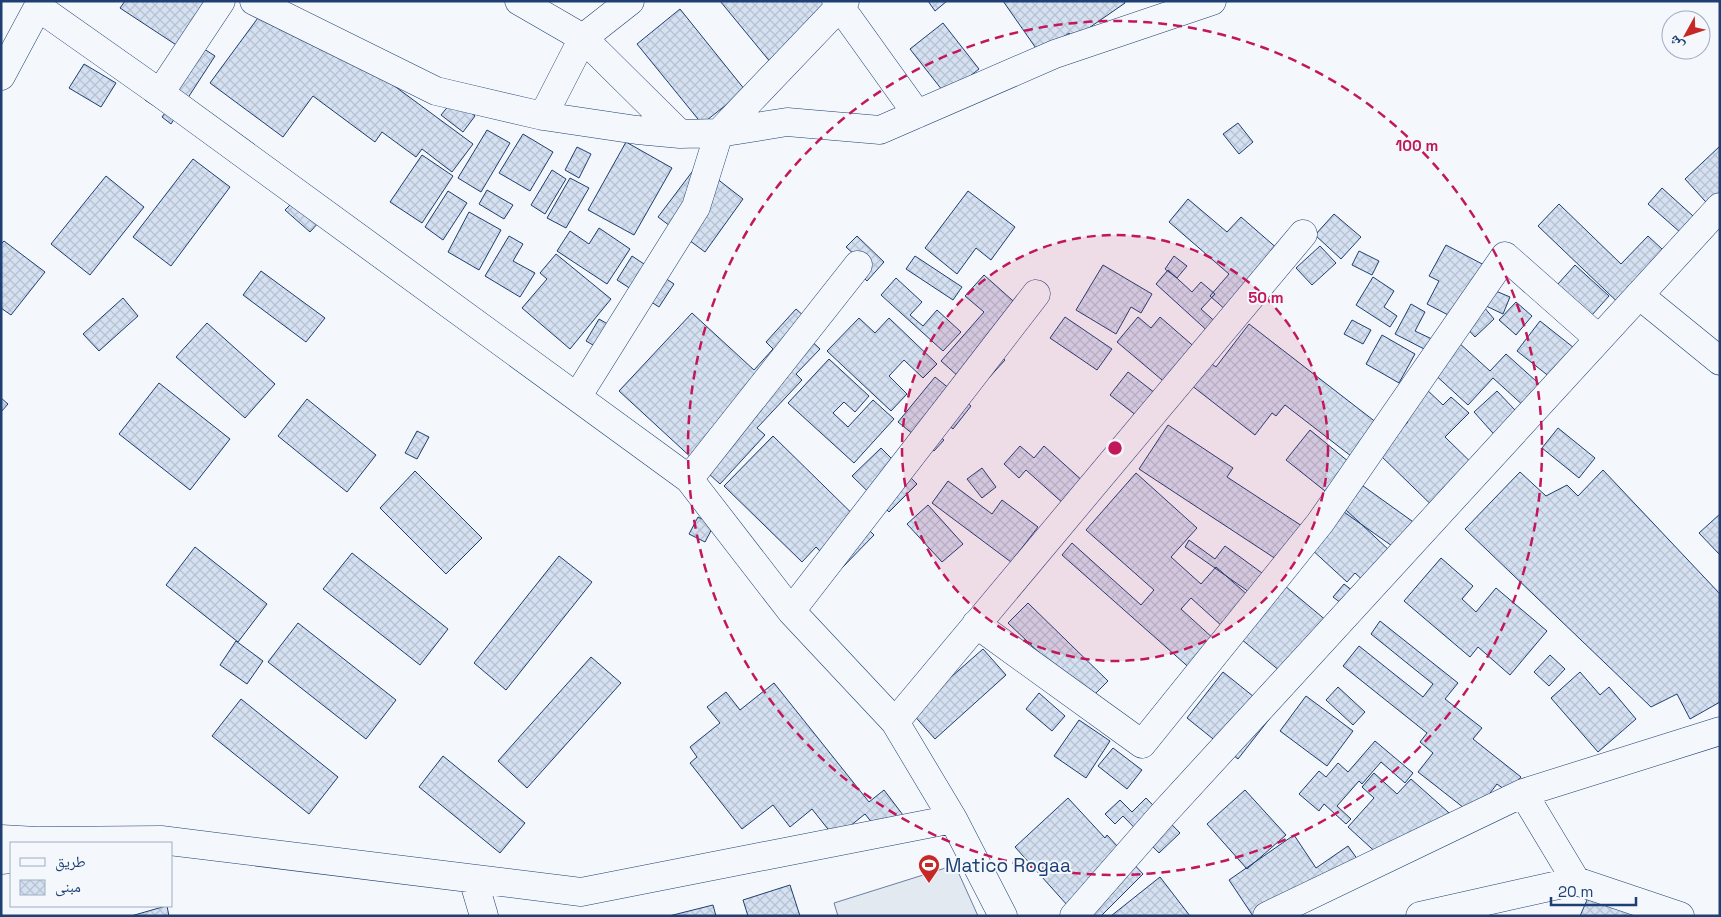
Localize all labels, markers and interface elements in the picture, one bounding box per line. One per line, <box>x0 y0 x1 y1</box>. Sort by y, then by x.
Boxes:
north arrow <box>1661 10 1711 60</box>
text: ش <box>1664 32 1688 55</box>
text: 100 m <box>1396 136 1438 155</box>
text: 50 m <box>1248 288 1284 307</box>
centre of rings <box>1106 439 1124 457</box>
legend <box>10 842 172 907</box>
text: طريق <box>55 852 86 872</box>
sports icon: Matico Rogaa <box>917 853 941 884</box>
place label: Matico Rogaa <box>945 853 1071 878</box>
scale bar <box>1551 874 1636 906</box>
text: مبنى <box>55 877 81 897</box>
text: 20 m <box>1558 882 1593 901</box>

